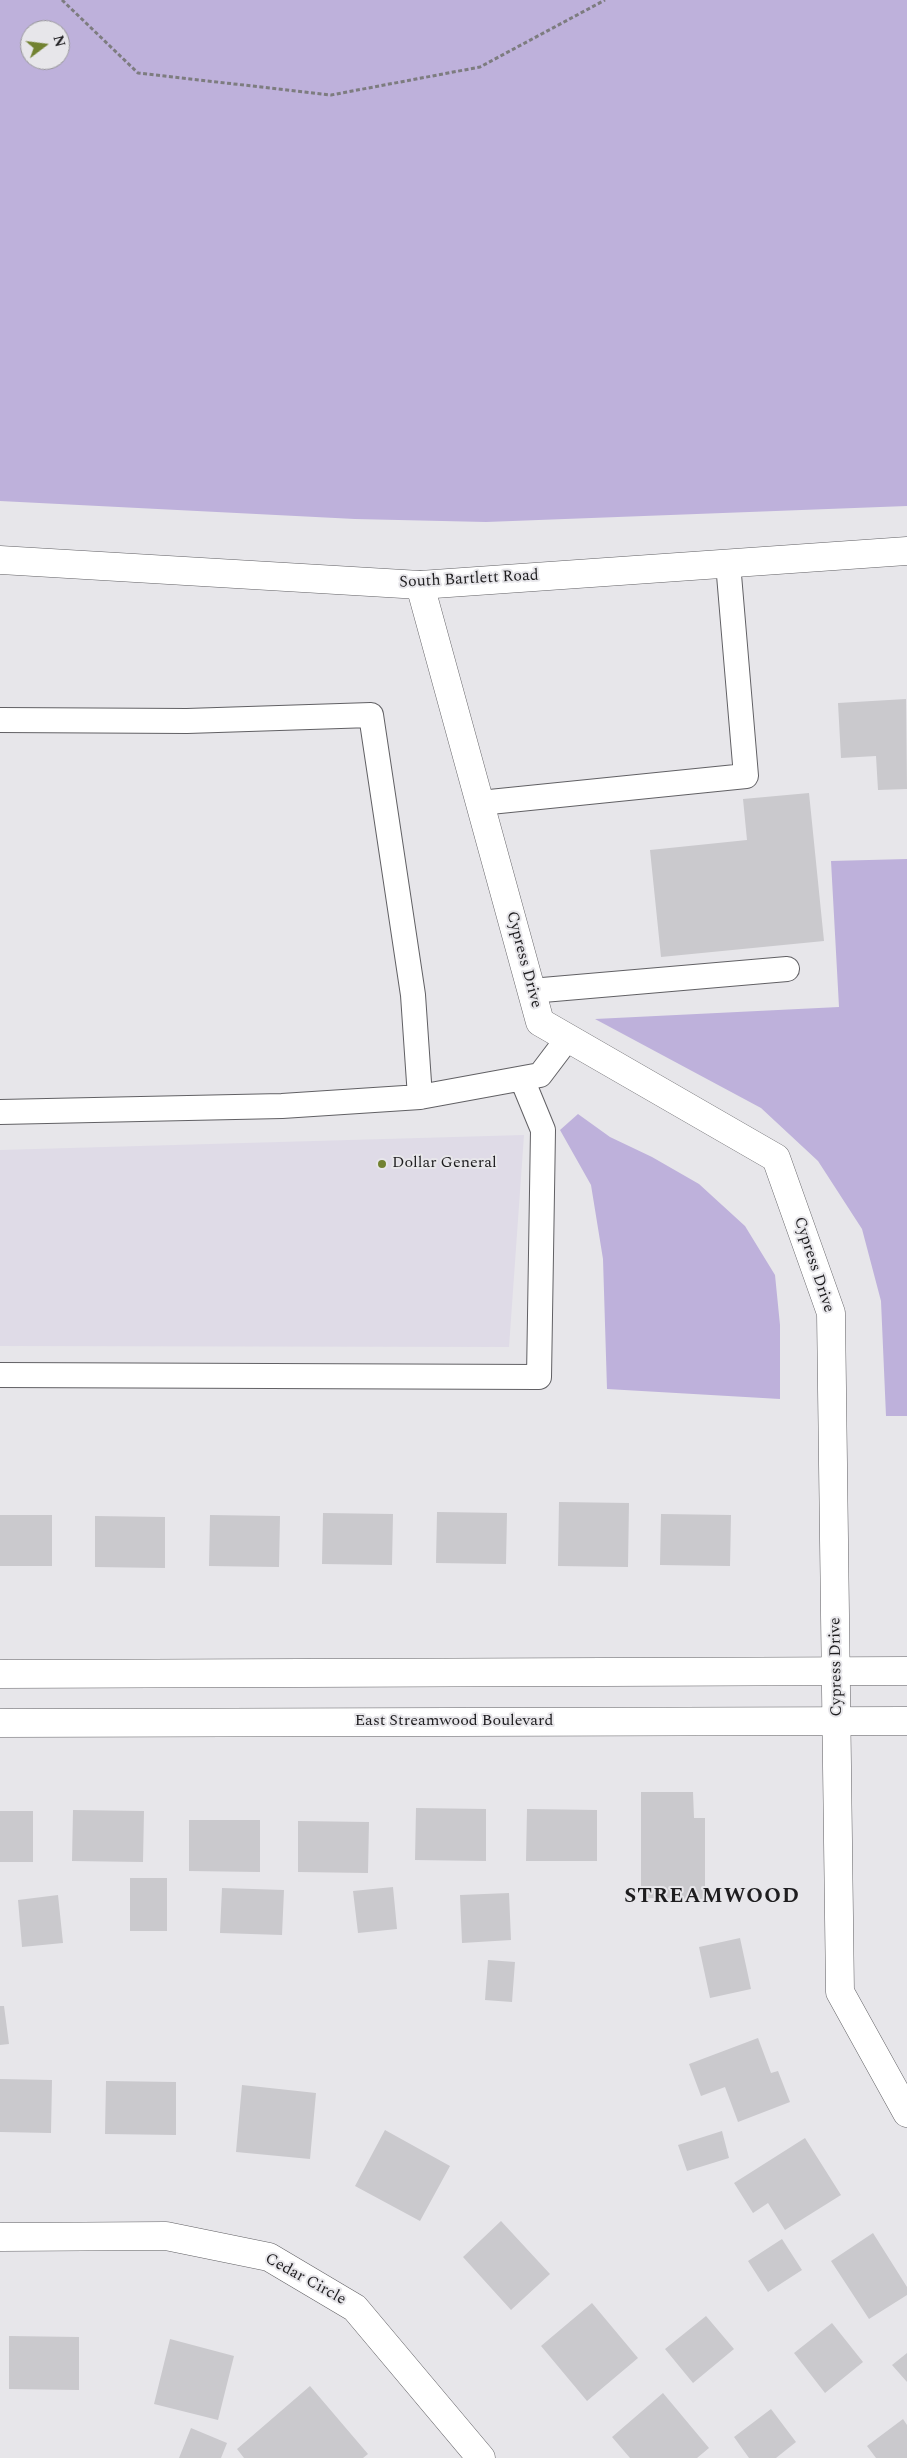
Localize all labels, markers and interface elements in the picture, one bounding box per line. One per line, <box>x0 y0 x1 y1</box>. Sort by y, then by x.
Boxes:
north arrow <box>20 20 70 70</box>
text: N <box>47 33 71 49</box>
street label: South Bartlett Road <box>399 567 539 593</box>
street label: Cypress Drive <box>501 910 545 1010</box>
place label: Dollar General <box>392 1154 497 1174</box>
marker: Dollar General <box>376 1158 388 1170</box>
street label: Cypress Drive <box>789 1215 837 1315</box>
street label: Cypress Drive <box>827 1617 847 1717</box>
street label: East Streamwood Boulevard <box>355 1712 553 1732</box>
district label: STREAMWOOD <box>623 1885 801 1911</box>
street label: Cedar Circle <box>261 2250 349 2310</box>

